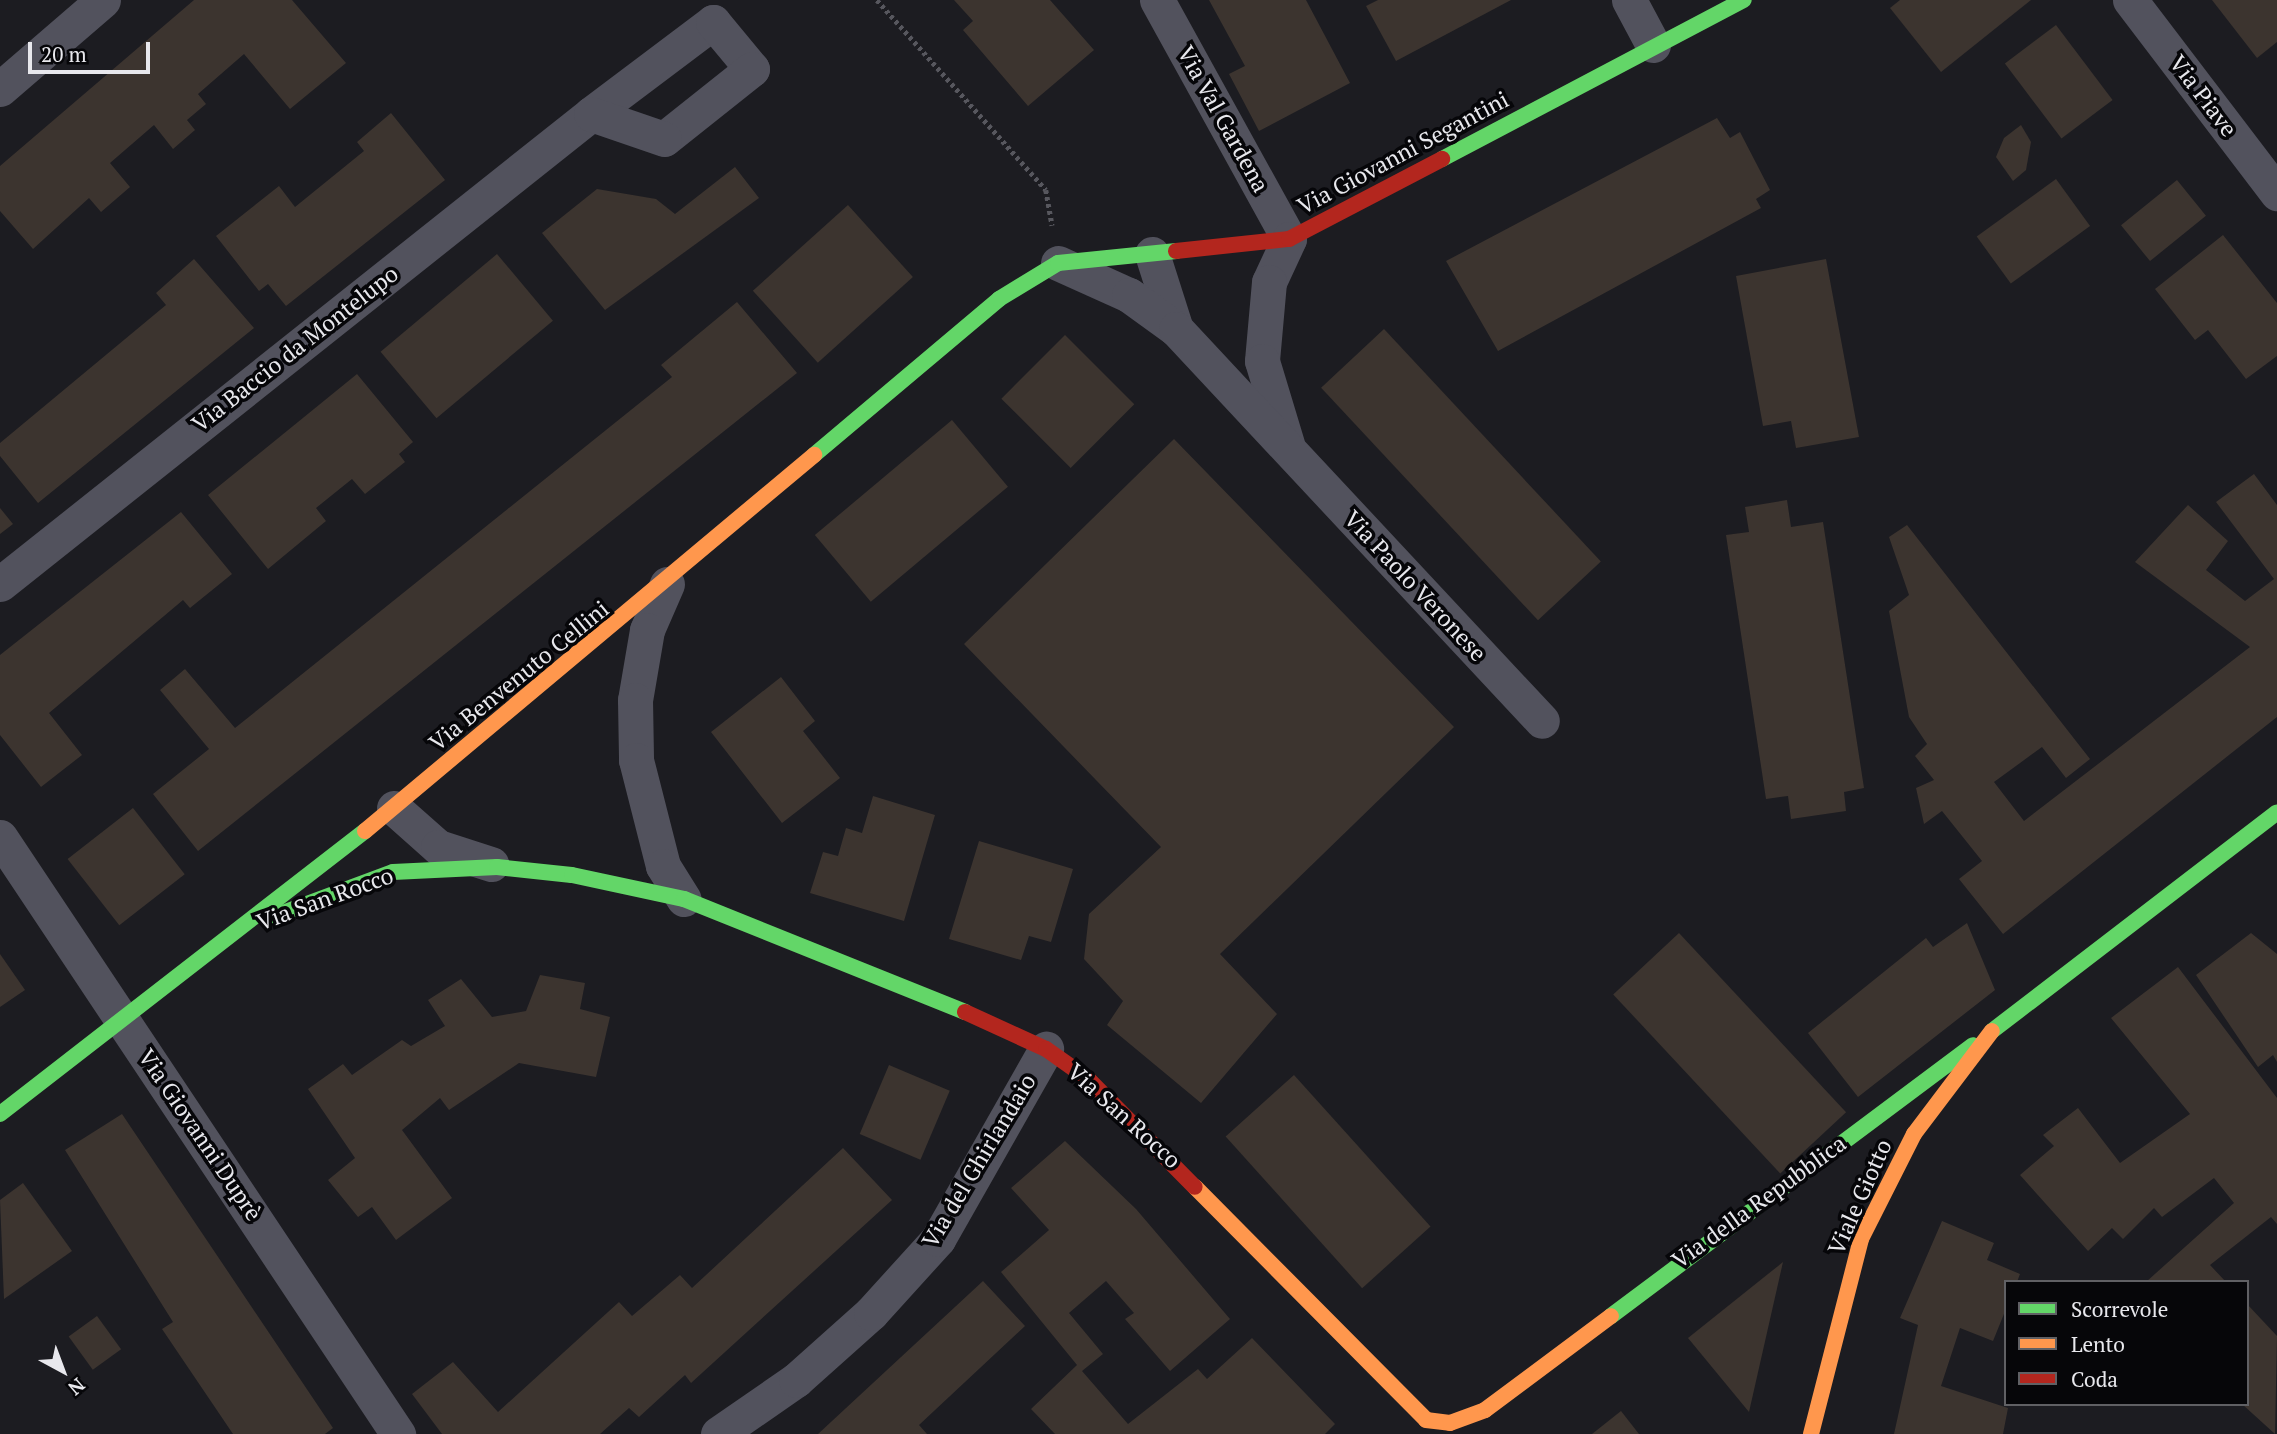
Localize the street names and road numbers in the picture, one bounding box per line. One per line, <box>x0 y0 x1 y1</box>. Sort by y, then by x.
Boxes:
street label: Via Val Gardena <box>1171 41 1275 197</box>
street label: Via Piave <box>2163 50 2243 142</box>
street label: Via Giovanni Segantini <box>1293 86 1513 220</box>
street label: Via Baccio da Montelupo <box>186 260 404 438</box>
street label: Via Paolo Veronese <box>1338 505 1492 667</box>
street label: Via Benvenuto Cellini <box>424 595 614 757</box>
street label: Via San Rocco <box>253 862 397 936</box>
street label: Via Giovanni Duprè <box>132 1044 268 1226</box>
street label: Via San Rocco <box>1062 1058 1186 1174</box>
street label: Via del Ghirlandaio <box>916 1069 1042 1253</box>
street label: Via della Repubblica <box>1667 1130 1851 1274</box>
street label: Viale Giotto <box>1822 1135 1898 1259</box>

